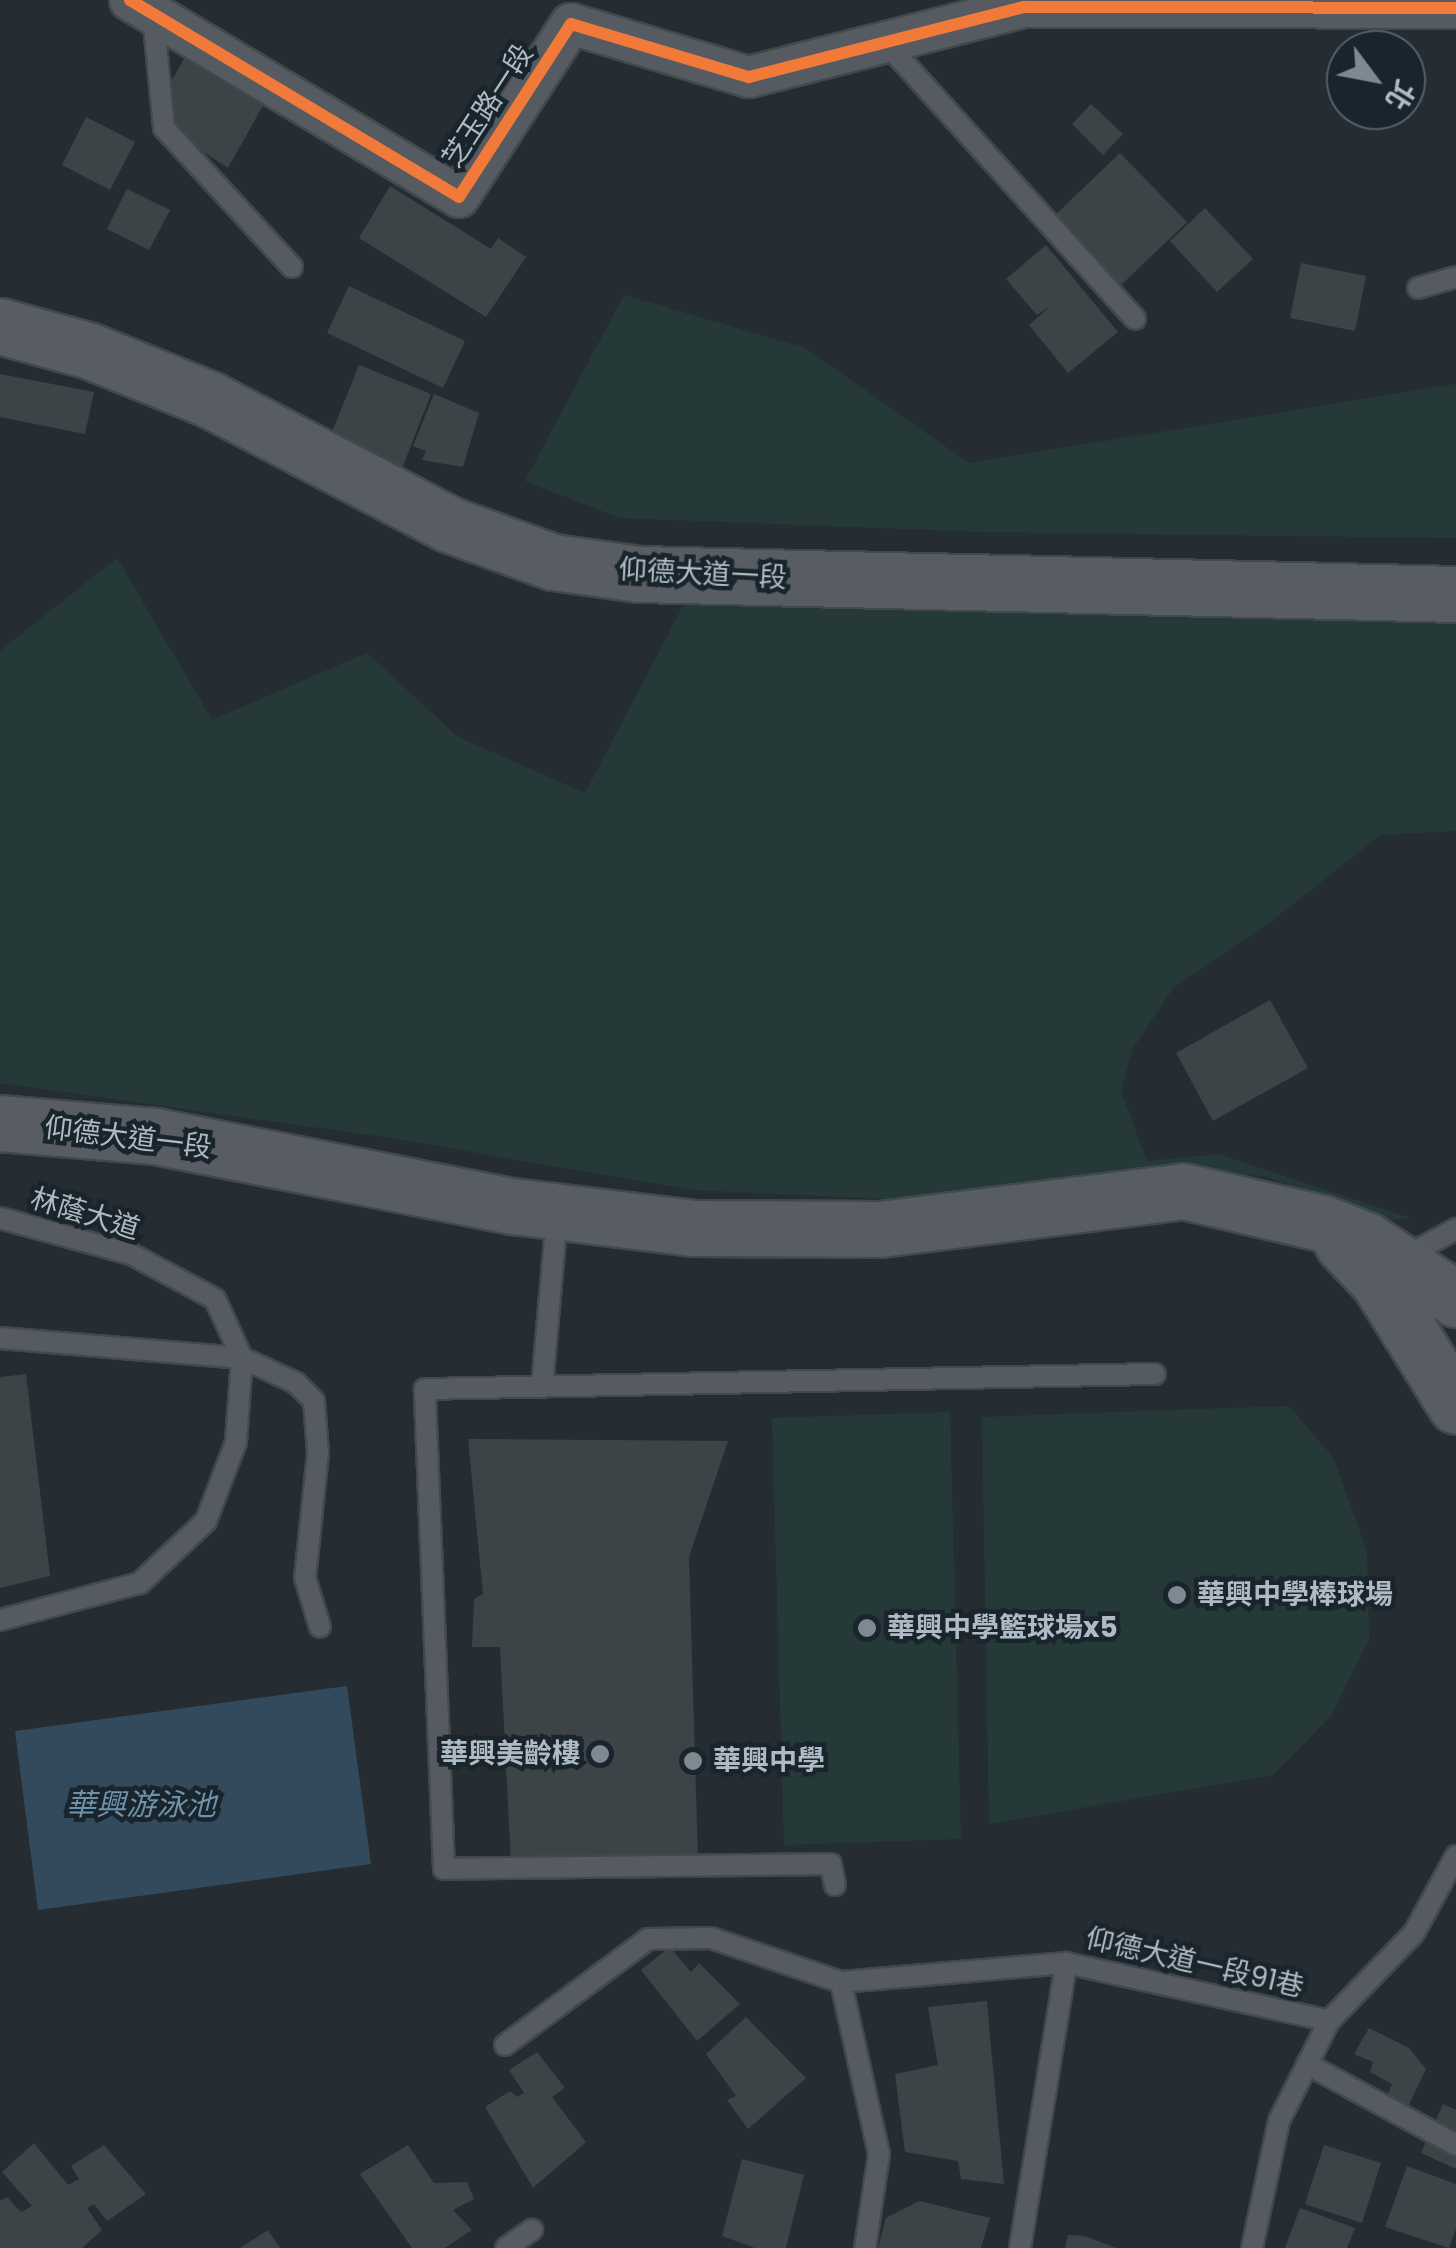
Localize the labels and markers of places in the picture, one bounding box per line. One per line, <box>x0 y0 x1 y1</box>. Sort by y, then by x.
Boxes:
place label: 華興中學棒球場 <box>1197 1578 1393 1612</box>
marker: 華興中學棒球場 <box>1166 1584 1188 1606</box>
place label: 華興中學籃球場x5 <box>887 1611 1118 1645</box>
marker: 華興中學籃球場x5 <box>856 1617 878 1639</box>
place label: 華興美齡樓 <box>440 1737 580 1771</box>
marker: 華興美齡樓 <box>589 1743 611 1765</box>
place label: 華興中學 <box>713 1744 825 1778</box>
marker: 華興中學 <box>682 1750 704 1772</box>

